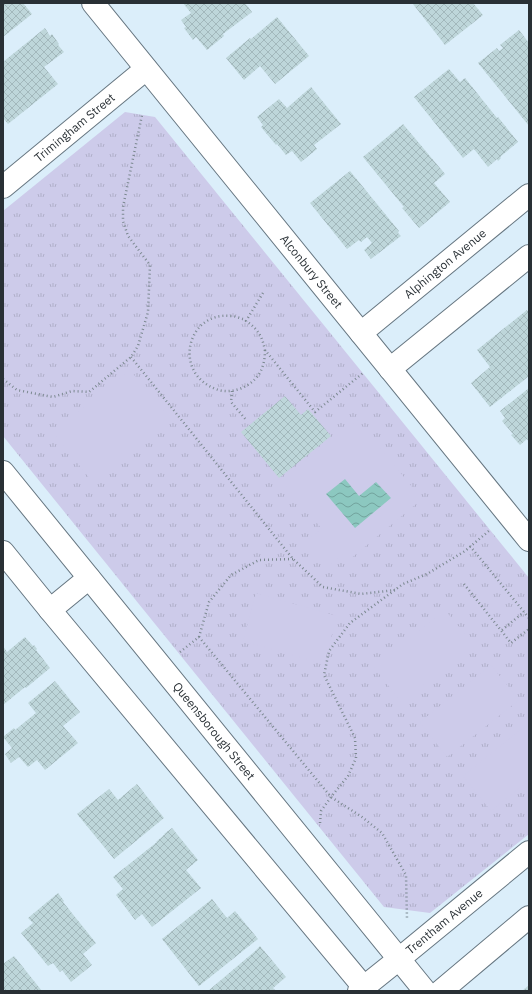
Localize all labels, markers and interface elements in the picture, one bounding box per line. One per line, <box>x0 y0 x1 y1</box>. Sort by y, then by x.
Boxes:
street label: Trimingham Street <box>31 90 118 165</box>
street label: Alphington Avenue <box>401 225 489 301</box>
street label: Alconbury Street <box>277 231 346 311</box>
street label: Queensborough Street <box>170 679 258 783</box>
street label: Trentham Avenue <box>403 885 486 957</box>

